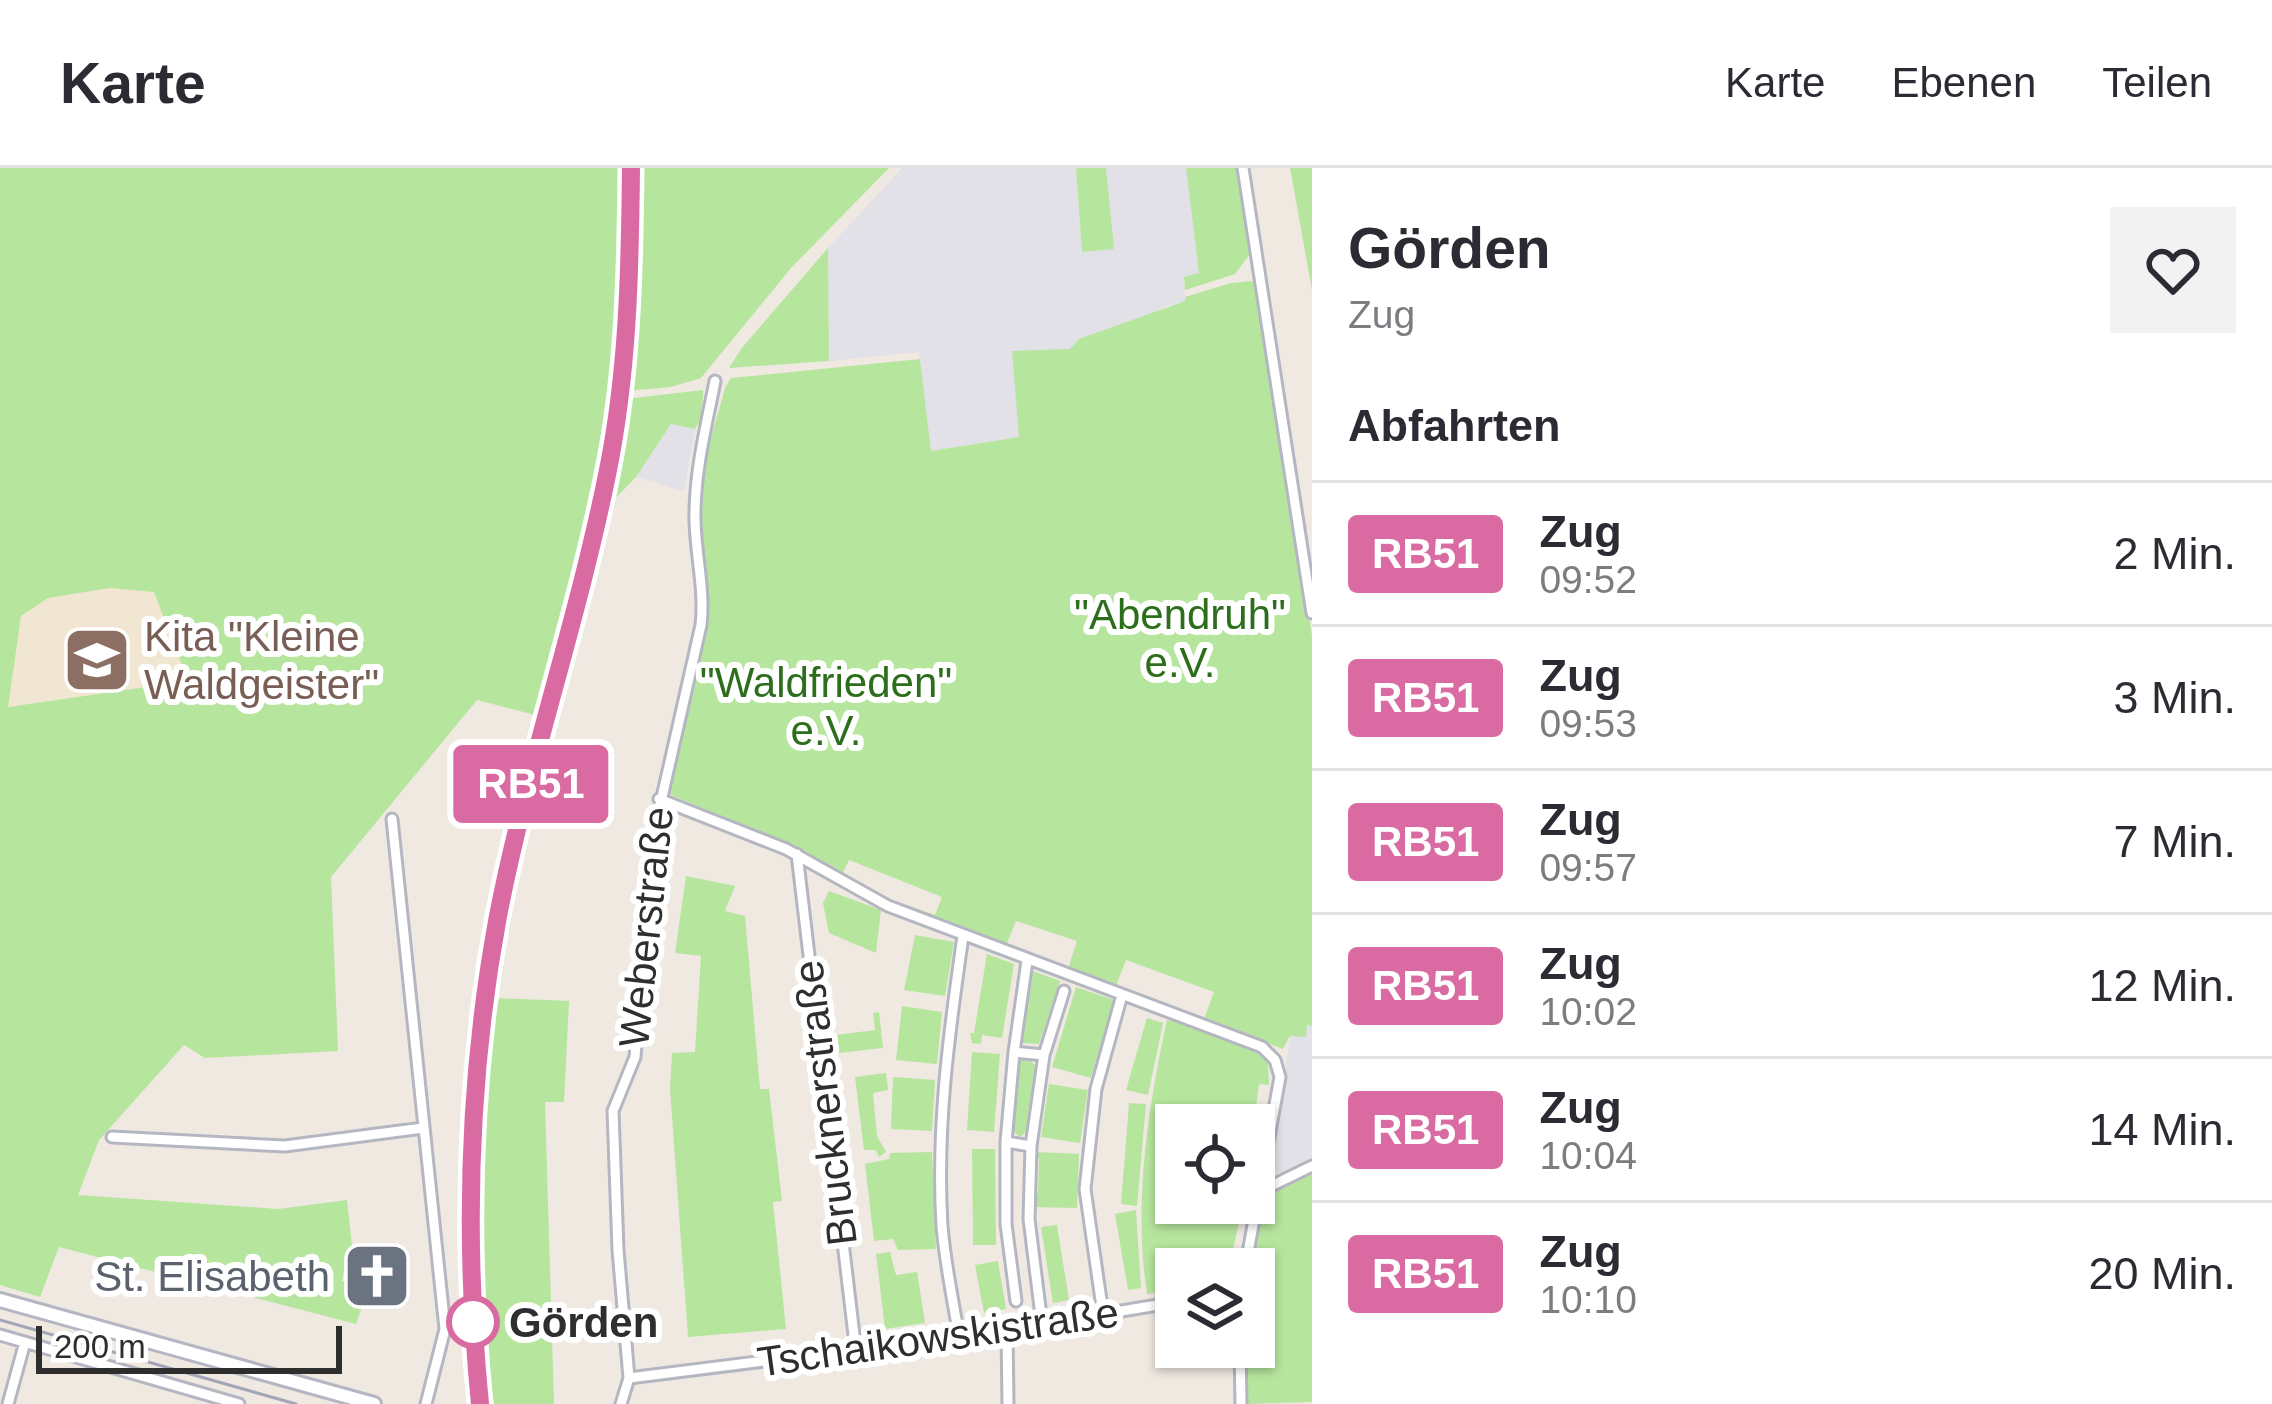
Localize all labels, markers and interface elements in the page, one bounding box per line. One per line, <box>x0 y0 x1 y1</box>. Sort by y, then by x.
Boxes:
text: Karte <box>60 51 206 115</box>
text: Karte <box>1725 59 1825 106</box>
text: Ebenen <box>1891 59 2036 106</box>
text: Teilen <box>2102 59 2212 106</box>
button: heart <box>2110 207 2236 333</box>
text: Görden <box>1348 216 1551 280</box>
text: Zug <box>1348 293 1415 336</box>
text: Abfahrten <box>1348 400 1561 451</box>
text: Zug <box>1539 506 1622 557</box>
text: 2 Min. <box>2113 528 2236 579</box>
text: RB51 <box>1372 530 1479 577</box>
text: 09:52 <box>1539 558 1637 601</box>
park label: "Abendruh" e.V. <box>1074 591 1286 686</box>
place label: Kita "Kleine Waldgeister" <box>144 613 379 708</box>
school or university icon: Kita "Kleine Waldgeister" <box>62 625 132 695</box>
text: Zug <box>1539 650 1622 701</box>
park label: "Waldfrieden" e.V. <box>700 659 952 754</box>
text: 3 Min. <box>2113 672 2236 723</box>
text: RB51 <box>1372 674 1479 721</box>
text: 09:53 <box>1539 702 1637 745</box>
line badge: RB51 <box>447 745 615 823</box>
text: RB51 <box>477 760 585 807</box>
text: Zug <box>1539 794 1622 845</box>
street label: Weberstraße <box>610 804 682 1050</box>
text: 7 Min. <box>2113 816 2236 867</box>
text: RB51 <box>1372 818 1479 865</box>
text: 09:57 <box>1539 846 1637 889</box>
text: Zug <box>1539 938 1622 989</box>
street label: Brucknerstraße <box>784 958 866 1248</box>
text: 12 Min. <box>2088 960 2236 1011</box>
text: RB51 <box>1372 962 1479 1009</box>
text: 10:02 <box>1539 990 1637 1033</box>
text: Zug <box>1539 1082 1622 1133</box>
map controls <box>1155 1104 1275 1368</box>
button: locate <box>1155 1104 1275 1224</box>
text: 14 Min. <box>2088 1104 2236 1155</box>
text: RB51 <box>1372 1106 1479 1153</box>
text: 10:04 <box>1539 1134 1637 1177</box>
text: Zug <box>1539 1226 1622 1277</box>
church icon: St. Elisabeth <box>342 1241 412 1311</box>
button: layers <box>1155 1248 1275 1368</box>
text: 20 Min. <box>2088 1248 2236 1299</box>
text: RB51 <box>1372 1250 1479 1297</box>
place label: St. Elisabeth <box>94 1253 330 1300</box>
text: 10:10 <box>1539 1278 1637 1321</box>
street label: Tschaikowskistraße <box>754 1288 1122 1386</box>
marker: Görden <box>448 1297 498 1347</box>
place label: Görden <box>509 1299 658 1346</box>
scale bar <box>36 1320 342 1373</box>
text: 200 m <box>54 1328 146 1365</box>

